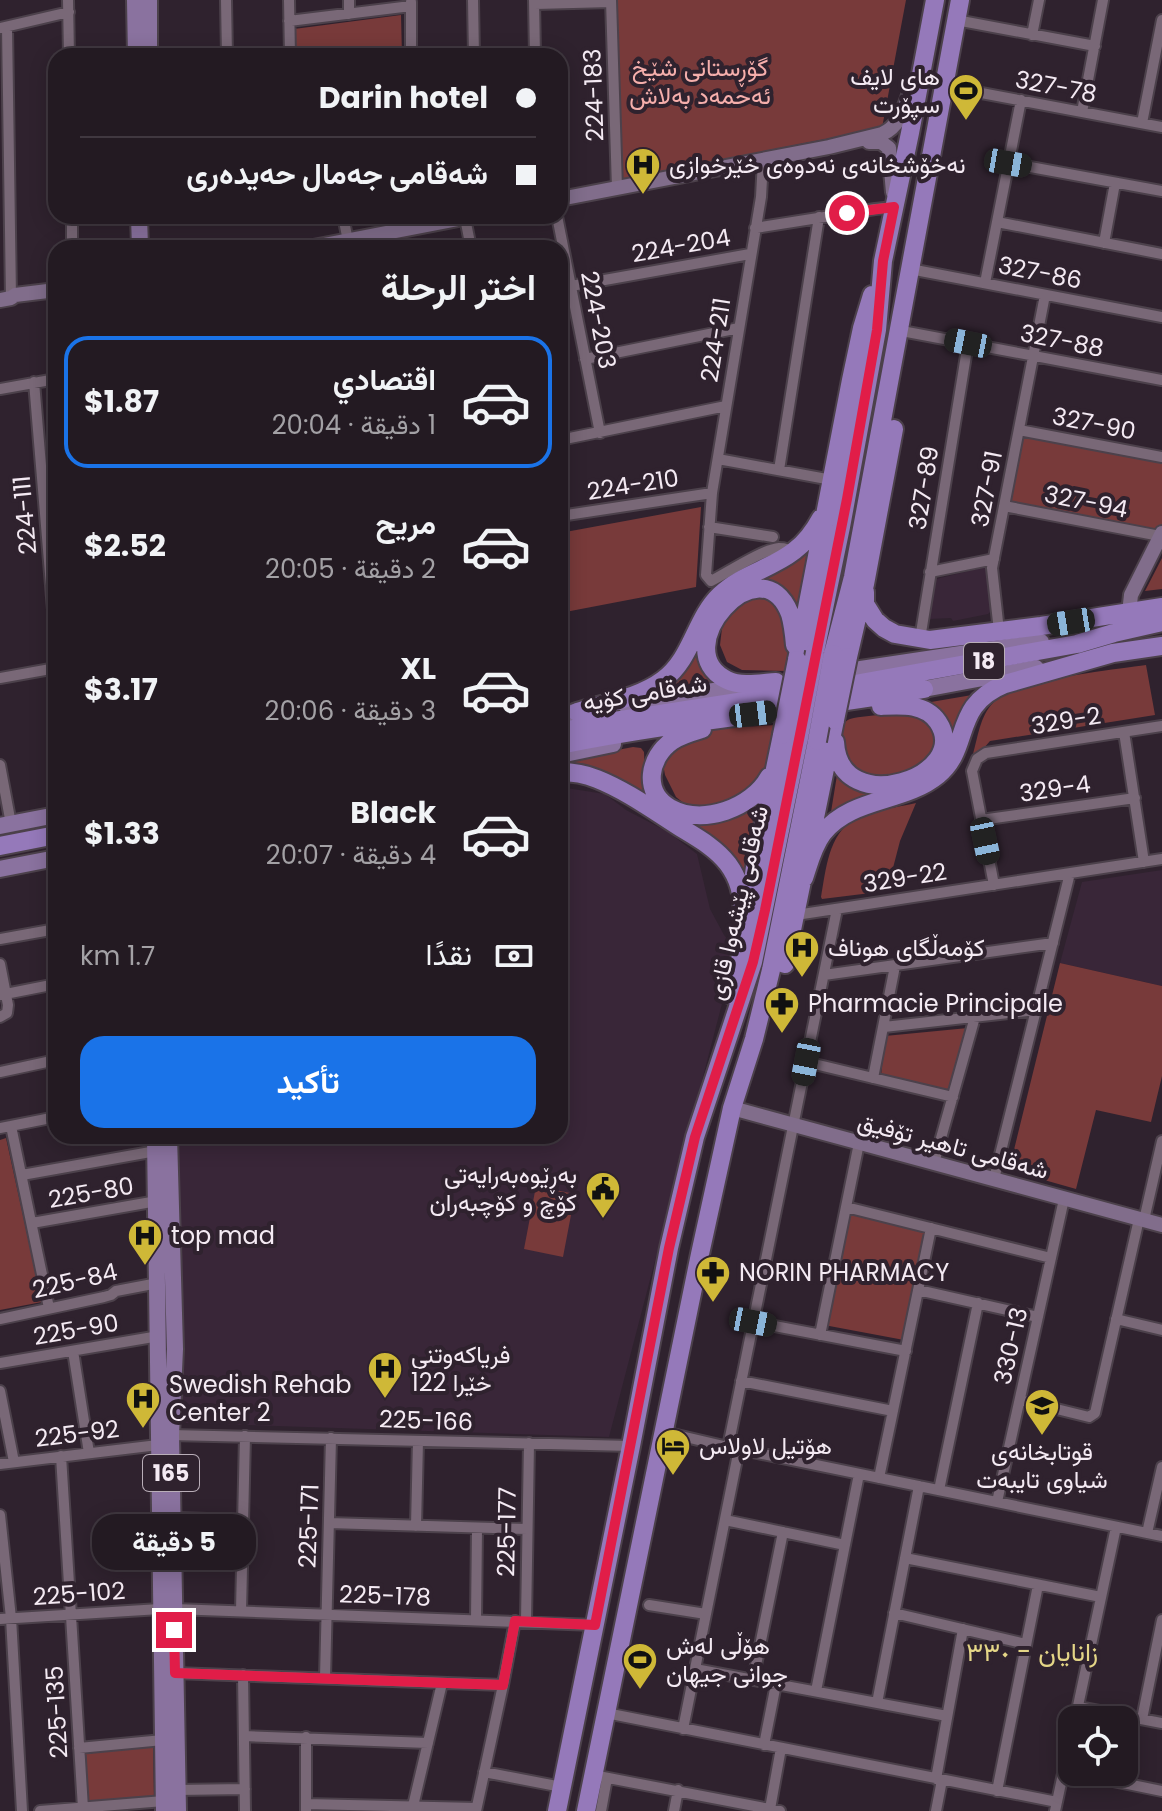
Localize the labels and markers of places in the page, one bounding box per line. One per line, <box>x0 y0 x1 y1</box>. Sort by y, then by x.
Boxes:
place label: های لایف سپۆرت <box>850 60 940 121</box>
sports icon: های لایف سپۆرت <box>947 72 985 122</box>
hospital icon: نەخۆشخانەی نەدوەی خێرخوازی <box>624 146 662 196</box>
place label: نەخۆشخانەی نەدوەی خێرخوازی <box>669 148 966 181</box>
hospital icon: کۆمەڵگای هوناف <box>783 929 821 979</box>
place label: کۆمەڵگای هوناف <box>828 931 985 964</box>
pharmacy icon: Pharmacie Principale <box>763 985 801 1035</box>
place label: Pharmacie Principale <box>808 987 1063 1020</box>
place label: بەڕێوەبەرایەتی کۆچ و کۆچبەران <box>430 1158 577 1219</box>
public building icon: بەڕێوەبەرایەتی کۆچ و کۆچبەران <box>584 1170 622 1220</box>
hospital icon: top mad <box>126 1217 164 1267</box>
place label: top mad <box>171 1219 275 1252</box>
pharmacy icon: NORIN PHARMACY <box>694 1254 732 1304</box>
place label: NORIN PHARMACY <box>739 1256 949 1289</box>
place label: فریاکەوتنی خێرا 122 <box>411 1338 510 1399</box>
hospital icon: فریاکەوتنی خێرا 122 <box>366 1350 404 1400</box>
place label: Swedish Rehab Center 2 <box>169 1368 351 1429</box>
hospital icon: Swedish Rehab Center 2 <box>124 1380 162 1430</box>
school or university icon: قوتابخانەی شیاوی تایبەت <box>1023 1387 1061 1437</box>
hotel icon: هۆتيل لاولاس <box>654 1427 692 1477</box>
place label: هۆتيل لاولاس <box>699 1429 832 1462</box>
place label: قوتابخانەی شیاوی تایبەت <box>976 1435 1108 1496</box>
place label: هۆڵی لەش جوانی جیهان <box>666 1629 788 1690</box>
sports icon: هۆڵی لەش جوانی جیهان <box>621 1641 659 1691</box>

